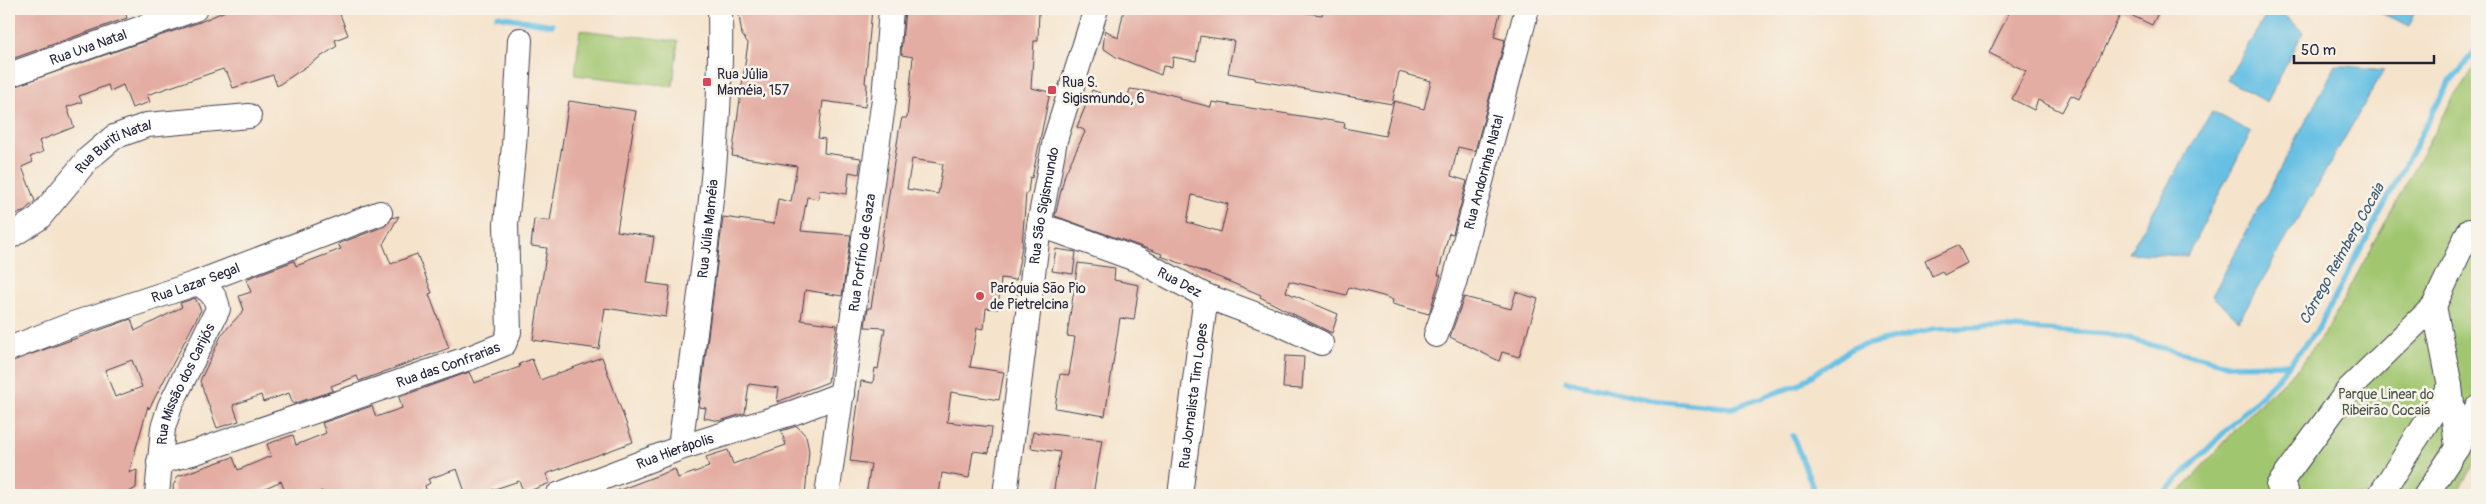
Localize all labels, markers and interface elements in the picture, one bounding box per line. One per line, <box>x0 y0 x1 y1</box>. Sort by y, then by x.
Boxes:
street label: Rua Uva Natal <box>47 25 129 68</box>
scale bar <box>2294 32 2434 64</box>
text: 50 m <box>2301 41 2336 60</box>
place label: Rua Júlia Maméia, 157 <box>717 66 790 99</box>
place label: Rua S. Sigismundo, 6 <box>1062 74 1145 107</box>
marker: Rua Júlia Maméia, 157 <box>701 76 713 88</box>
marker: Rua S. Sigismundo, 6 <box>1046 84 1058 96</box>
street label: Rua Andorinha Natal <box>1460 113 1507 231</box>
street label: Rua Buriti Natal <box>71 116 152 177</box>
street label: Rua São Sigismundo <box>1026 145 1062 265</box>
street label: Rua Júlia Maméia <box>694 178 721 279</box>
water label: Córrego Reimberg Cocaia <box>2295 179 2389 328</box>
street label: Rua Porfírio de Gaza <box>845 192 879 313</box>
street label: Rua Lazar Segal <box>149 259 242 306</box>
street label: Rua Dez <box>1155 263 1205 301</box>
place label: Paróquia São Pio de Pietrelcina <box>990 280 1086 313</box>
marker: Paróquia São Pio de Pietrelcina <box>974 290 986 302</box>
street label: Rua Missão dos Carijós <box>153 320 218 446</box>
street label: Rua Jornalista Tim Lopes <box>1175 321 1211 470</box>
street label: Rua das Confrarias <box>394 338 503 391</box>
park label: Parque Linear do Ribeirão Cocaia <box>2338 386 2434 419</box>
street label: Rua Hierápolis <box>634 429 716 473</box>

